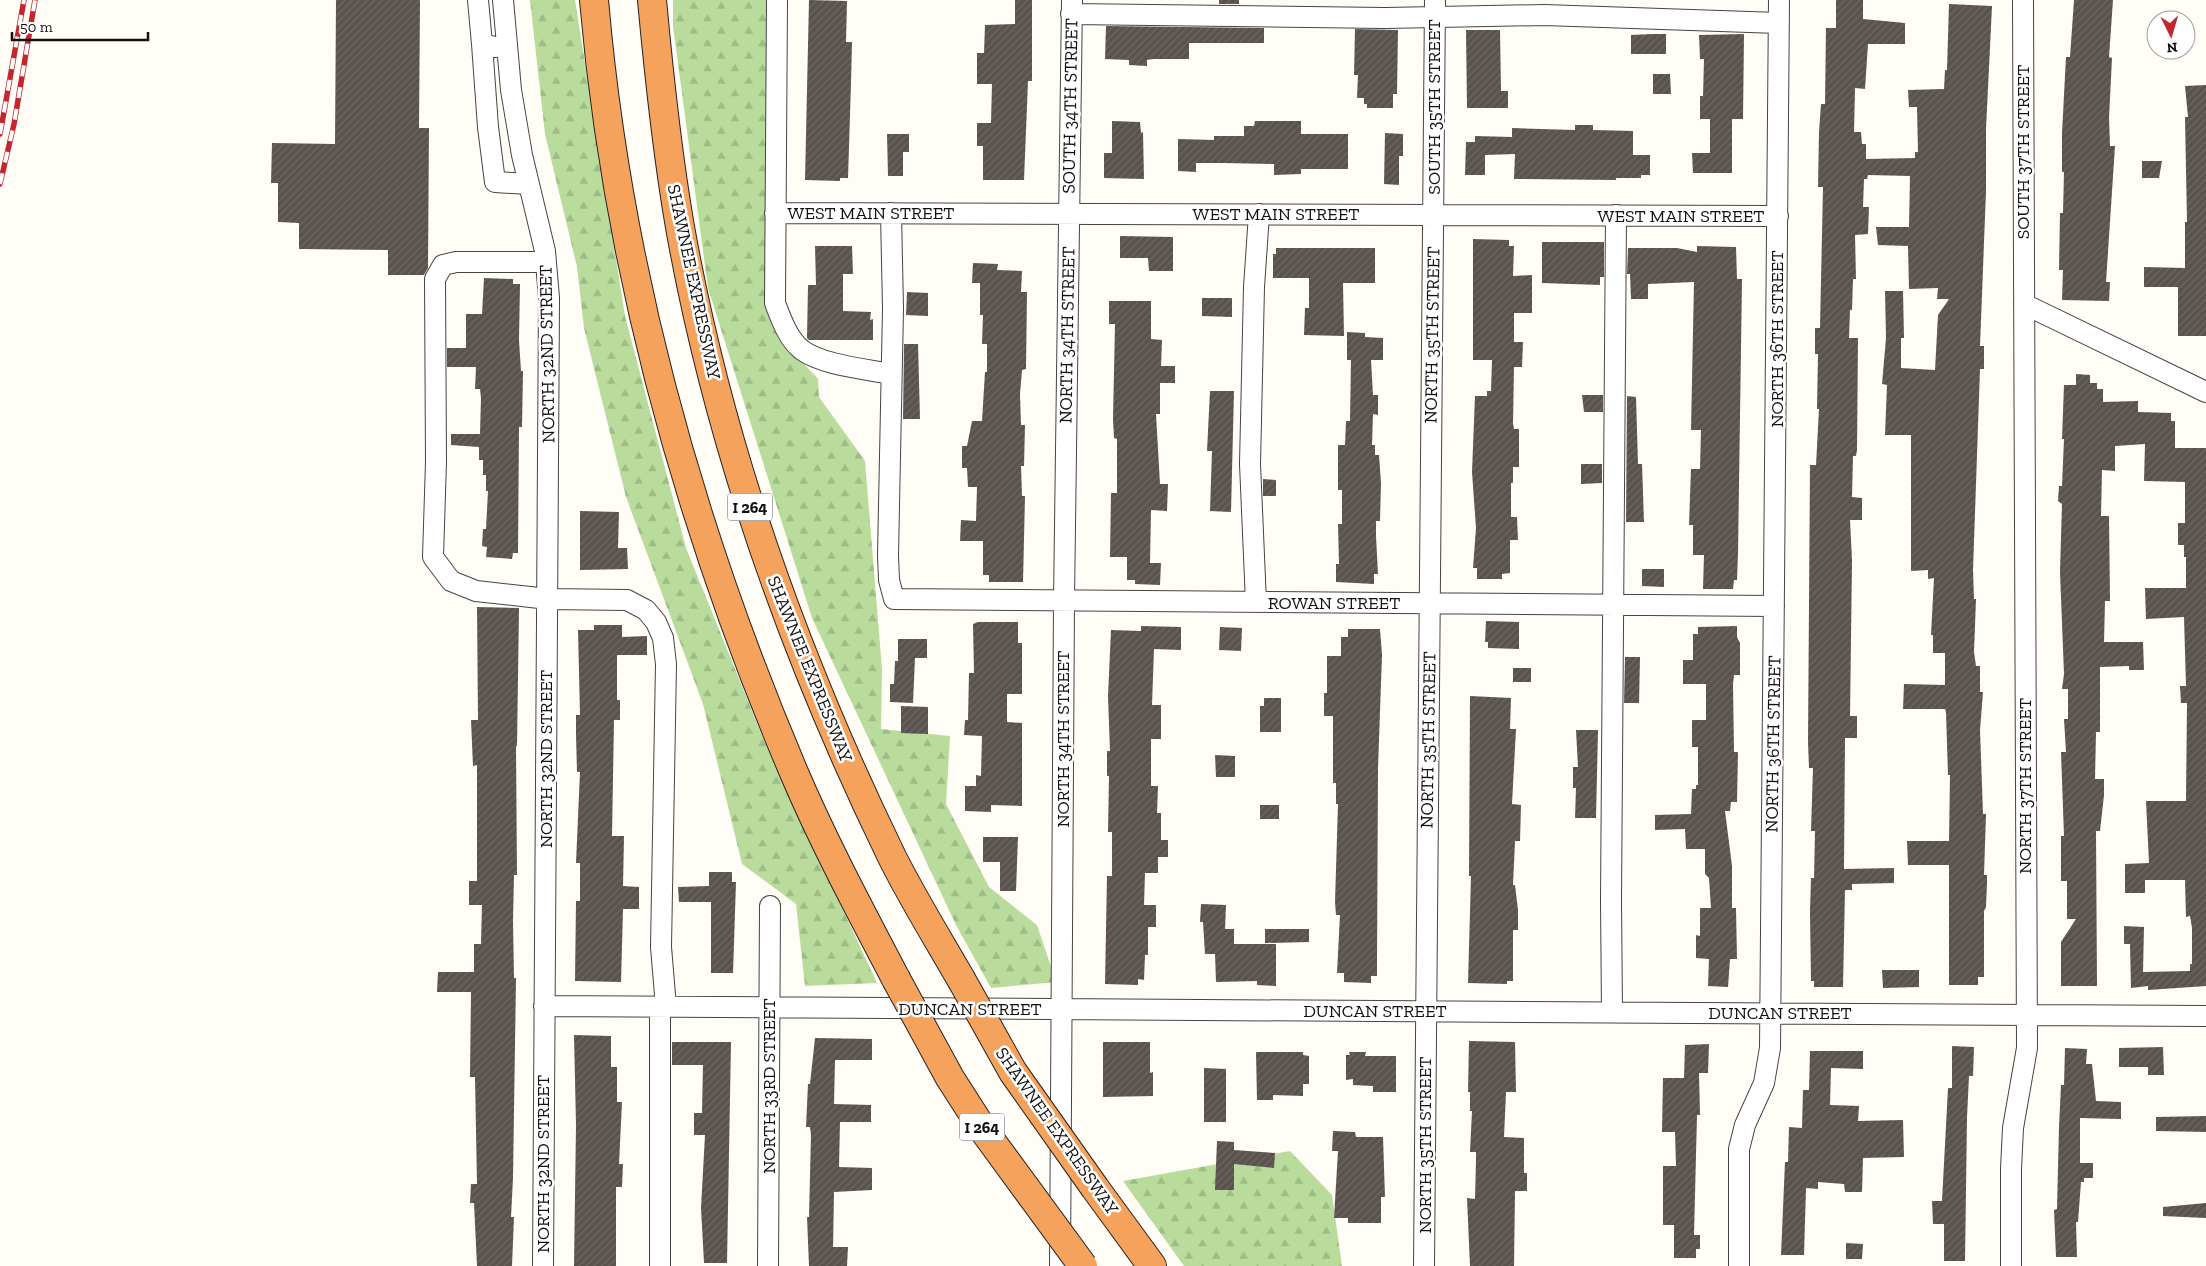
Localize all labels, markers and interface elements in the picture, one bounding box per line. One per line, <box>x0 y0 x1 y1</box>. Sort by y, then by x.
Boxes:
scale bar <box>12 10 149 42</box>
north arrow <box>2146 10 2196 60</box>
text: 50 m <box>20 18 53 36</box>
street label: SOUTH 34TH STREET <box>1057 18 1083 194</box>
street label: SOUTH 35TH STREET <box>1423 19 1445 195</box>
text: N <box>2166 39 2178 56</box>
street label: SOUTH 37TH STREET <box>2012 65 2034 239</box>
street label: SHAWNEE EXPRESSWAY <box>663 182 725 382</box>
street label: WEST MAIN STREET <box>788 202 954 224</box>
street label: WEST MAIN STREET <box>1193 203 1359 225</box>
street label: WEST MAIN STREET <box>1598 205 1764 227</box>
street label: NORTH 34TH STREET <box>1054 246 1080 424</box>
street label: NORTH 35TH STREET <box>1419 246 1445 424</box>
street label: NORTH 36TH STREET <box>1766 250 1788 428</box>
street label: NORTH 32ND STREET <box>534 265 560 443</box>
road number: I 264 <box>728 494 772 520</box>
street label: SHAWNEE EXPRESSWAY <box>762 573 858 765</box>
street label: ROWAN STREET <box>1268 592 1400 614</box>
street label: NORTH 34TH STREET <box>1052 651 1074 827</box>
street label: NORTH 35TH STREET <box>1415 651 1441 829</box>
street label: NORTH 36TH STREET <box>1760 655 1786 833</box>
street label: NORTH 32ND STREET <box>535 670 557 848</box>
street label: NORTH 37TH STREET <box>2014 698 2036 874</box>
street label: NORTH 33RD STREET <box>758 998 780 1174</box>
street label: DUNCAN STREET <box>898 998 1042 1020</box>
street label: DUNCAN STREET <box>1303 1000 1447 1022</box>
street label: DUNCAN STREET <box>1708 1002 1852 1024</box>
street label: SHAWNEE EXPRESSWAY <box>991 1043 1123 1219</box>
street label: NORTH 35TH STREET <box>1414 1057 1436 1233</box>
street label: NORTH 32ND STREET <box>532 1075 554 1253</box>
road number: I 264 <box>960 1114 1004 1140</box>

